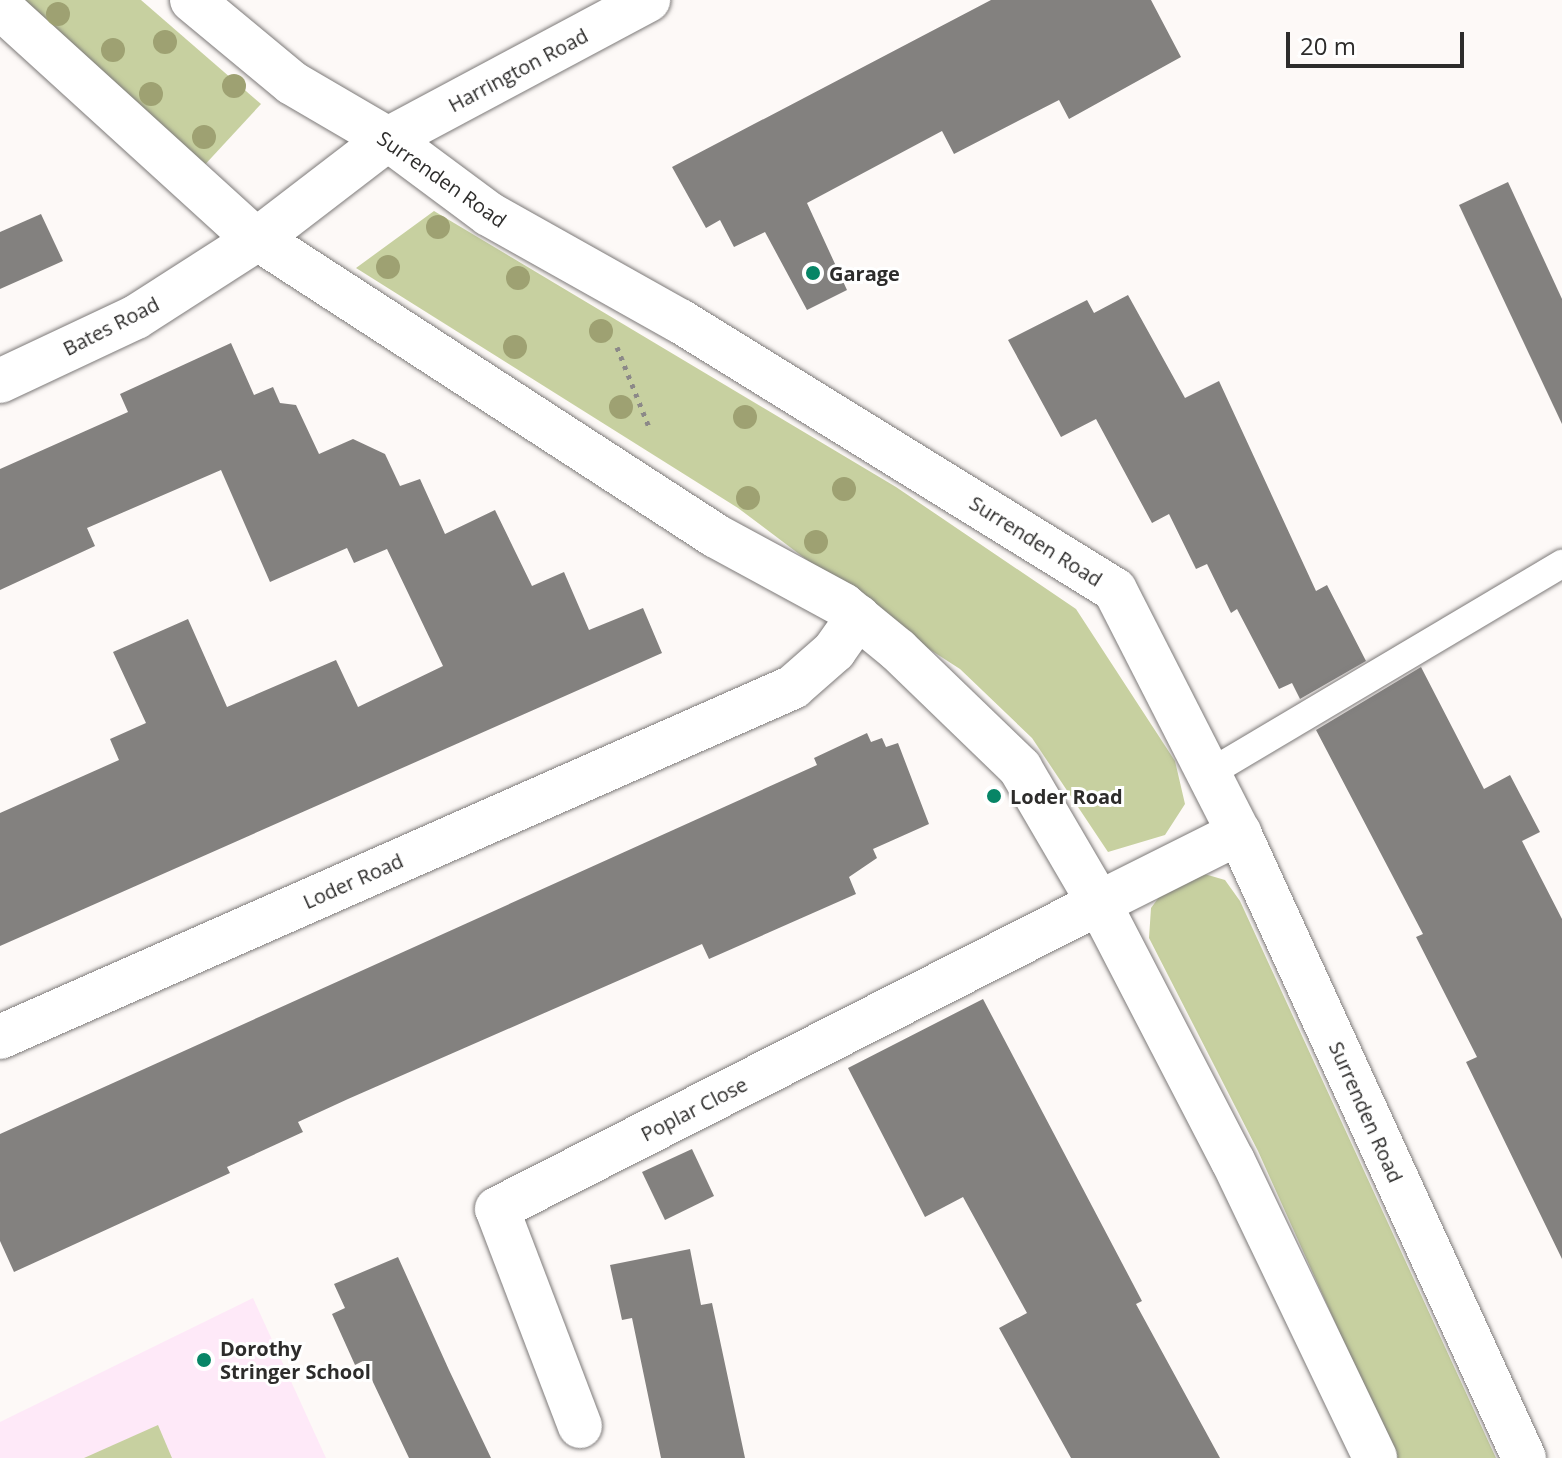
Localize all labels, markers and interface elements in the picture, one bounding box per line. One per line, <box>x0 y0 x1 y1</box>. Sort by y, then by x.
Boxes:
scale bar <box>1290 16 1468 66</box>
street label: Harrington Road <box>444 23 592 117</box>
text: 20 m <box>1300 29 1356 62</box>
street label: Surrenden Road <box>373 126 511 232</box>
place label: Garage <box>829 261 900 285</box>
marker: Garage <box>804 264 822 282</box>
street label: Bates Road <box>59 292 163 360</box>
street label: Surrenden Road <box>965 491 1107 591</box>
place label: Loder Road <box>1010 784 1123 808</box>
marker: Loder Road <box>985 787 1003 805</box>
street label: Loder Road <box>299 848 407 914</box>
street label: Surrenden Road <box>1324 1038 1408 1186</box>
street label: Poplar Close <box>637 1072 751 1146</box>
place label: Dorothy Stringer School <box>220 1336 371 1383</box>
marker: Dorothy Stringer School <box>195 1351 213 1369</box>

